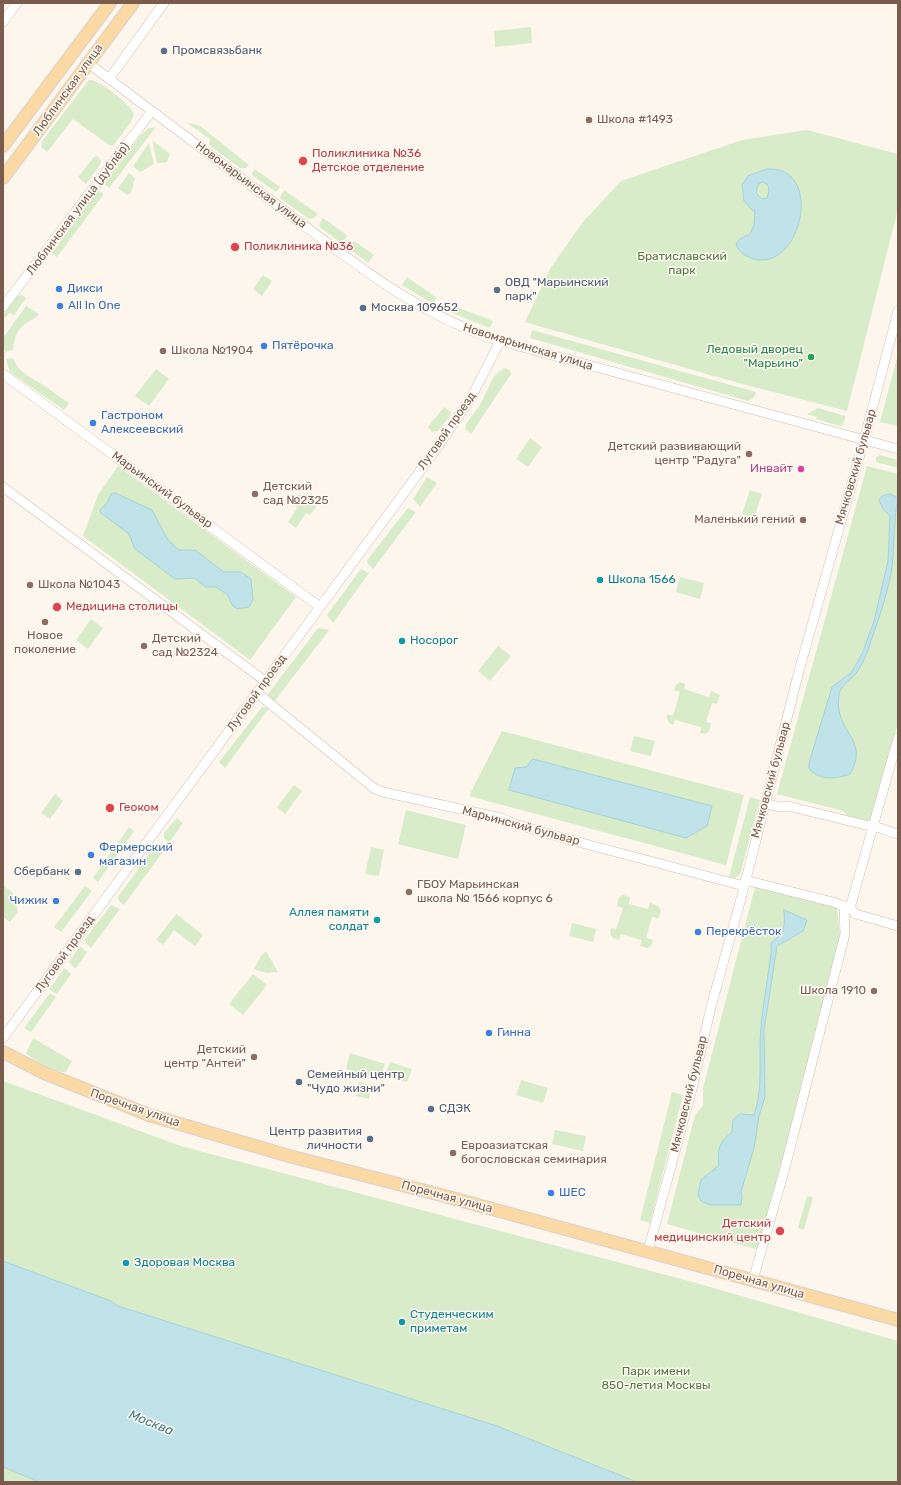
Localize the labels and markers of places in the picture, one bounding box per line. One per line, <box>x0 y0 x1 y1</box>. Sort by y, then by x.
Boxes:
place label: Промсвязьбанк <box>172 44 262 58</box>
marker: Промсвязьбанк <box>159 46 169 56</box>
place label: Школа #1493 <box>597 113 673 127</box>
marker: Школа #1493 <box>584 115 594 125</box>
place label: Поликлиника №36 Детское отделение <box>312 147 425 175</box>
marker: Поликлиника №36 Детское отделение <box>297 155 309 167</box>
place label: Поликлиника №36 <box>244 240 353 254</box>
marker: Поликлиника №36 <box>229 241 241 253</box>
place label: ОВД "Марьинский парк" <box>505 276 609 304</box>
place label: Дикси <box>67 282 103 296</box>
marker: Дикси <box>54 284 64 294</box>
marker: ОВД "Марьинский парк" <box>492 285 502 295</box>
place label: All In One <box>68 299 120 313</box>
marker: All In One <box>55 301 65 311</box>
place label: Москва 109652 <box>371 301 458 315</box>
marker: Москва 109652 <box>358 303 368 313</box>
place label: Пятёрочка <box>272 339 334 353</box>
marker: Пятёрочка <box>259 341 269 351</box>
place label: Ледовый дворец "Марьино" <box>706 343 803 371</box>
place label: Школа №1904 <box>171 344 253 358</box>
marker: Школа №1904 <box>158 346 168 356</box>
marker: Ледовый дворец "Марьино" <box>806 352 816 362</box>
place label: Гастроном Алексеевский <box>101 409 183 437</box>
marker: Гастроном Алексеевский <box>88 418 98 428</box>
place label: Детский развивающий центр "Радуга" <box>608 440 741 468</box>
marker: Детский развивающий центр "Радуга" <box>744 449 754 459</box>
place label: Инвайт <box>750 462 793 476</box>
marker: Инвайт <box>796 464 806 474</box>
place label: Детский сад №2325 <box>263 480 329 508</box>
marker: Детский сад №2325 <box>250 489 260 499</box>
place label: Маленький гений <box>694 513 795 527</box>
marker: Маленький гений <box>798 515 808 525</box>
place label: Школа 1566 <box>608 573 676 587</box>
marker: Школа 1566 <box>595 575 605 585</box>
place label: Школа №1043 <box>38 578 120 592</box>
marker: Школа №1043 <box>25 580 35 590</box>
place label: Медицина столицы <box>66 600 178 614</box>
marker: Медицина столицы <box>51 601 63 613</box>
marker: Новое поколение <box>40 617 50 627</box>
place label: Новое поколение <box>14 629 76 657</box>
place label: Детский сад №2324 <box>152 632 218 660</box>
place label: Носорог <box>410 634 458 648</box>
marker: Носорог <box>397 636 407 646</box>
marker: Детский сад №2324 <box>139 641 149 651</box>
place label: Геоком <box>119 801 159 815</box>
marker: Геоком <box>104 802 116 814</box>
place label: Фермерский магазин <box>99 841 173 869</box>
marker: Фермерский магазин <box>86 850 96 860</box>
place label: Сбербанк <box>14 865 70 879</box>
marker: Сбербанк <box>73 867 83 877</box>
place label: ГБОУ Марьинская школа № 1566 корпус 6 <box>417 878 553 906</box>
marker: ГБОУ Марьинская школа № 1566 корпус 6 <box>404 887 414 897</box>
place label: Чижик <box>10 894 48 908</box>
marker: Чижик <box>51 896 61 906</box>
place label: Аллея памяти солдат <box>289 906 369 934</box>
marker: Аллея памяти солдат <box>372 915 382 925</box>
place label: Перекрёсток <box>706 925 782 939</box>
marker: Перекрёсток <box>693 927 703 937</box>
place label: Школа 1910 <box>800 984 866 998</box>
marker: Школа 1910 <box>869 986 879 996</box>
place label: Гинна <box>497 1026 531 1040</box>
marker: Гинна <box>484 1028 494 1038</box>
place label: Детский центр "Антей" <box>164 1043 246 1071</box>
marker: Детский центр "Антей" <box>249 1052 259 1062</box>
place label: Семейный центр "Чудо жизни" <box>307 1068 405 1096</box>
marker: Семейный центр "Чудо жизни" <box>294 1077 304 1087</box>
place label: СДЭК <box>439 1102 471 1116</box>
marker: СДЭК <box>426 1104 436 1114</box>
place label: Центр развития личности <box>269 1125 362 1153</box>
marker: Центр развития личности <box>365 1134 375 1144</box>
place label: Евроазиатская богословская семинария <box>461 1139 607 1167</box>
marker: Евроазиатская богословская семинария <box>448 1148 458 1158</box>
place label: ШЕС <box>559 1186 586 1200</box>
marker: ШЕС <box>546 1188 556 1198</box>
place label: Детский медицинский центр <box>654 1217 771 1245</box>
marker: Детский медицинский центр <box>774 1225 786 1237</box>
place label: Здоровая Москва <box>134 1256 235 1270</box>
marker: Здоровая Москва <box>121 1258 131 1268</box>
place label: Студенческим приметам <box>410 1308 494 1336</box>
marker: Студенческим приметам <box>397 1317 407 1327</box>

